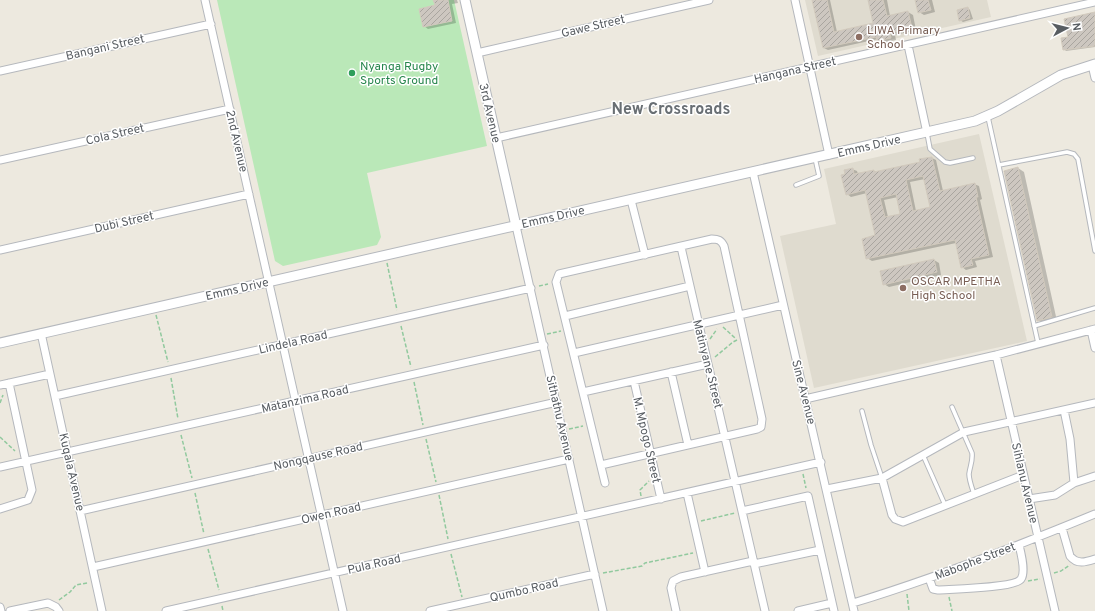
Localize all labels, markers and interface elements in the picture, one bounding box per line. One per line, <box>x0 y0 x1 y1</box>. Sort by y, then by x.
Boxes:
north arrow <box>1047 8 1087 48</box>
street label: Gawe Street <box>560 12 627 42</box>
text: N <box>1069 22 1083 32</box>
place label: LIWA Primary School <box>867 23 940 53</box>
street label: Bangani Street <box>64 31 146 65</box>
marker: LIWA Primary School <box>854 32 864 42</box>
street label: Hangana Street <box>753 54 838 88</box>
place label: Nyanga Rugby Sports Ground <box>360 59 438 89</box>
marker: Nyanga Rugby Sports Ground <box>347 68 357 78</box>
street label: 3rd Avenue <box>474 82 504 145</box>
district label: New Crossroads <box>612 100 731 120</box>
street label: 2nd Avenue <box>221 108 251 174</box>
street label: Cola Street <box>84 120 146 150</box>
street label: Emms Drive <box>836 132 902 162</box>
street label: Emms Drive <box>520 203 586 233</box>
street label: Dubi Street <box>93 208 156 238</box>
place label: OSCAR MPETHA High School <box>911 274 1001 304</box>
street label: Emms Drive <box>204 275 270 305</box>
marker: OSCAR MPETHA High School <box>898 283 908 293</box>
street label: Matinyane Street <box>688 318 726 410</box>
street label: Lindela Road <box>257 327 329 359</box>
street label: Sine Avenue <box>787 358 819 426</box>
street label: Sithathu Avenue <box>541 374 577 463</box>
street label: Matanzima Road <box>260 382 351 418</box>
street label: M. Mpogo Street <box>628 396 664 485</box>
street label: Kuqala Avenue <box>54 432 88 513</box>
street label: Nongqause Road <box>272 439 364 475</box>
street label: Sihlanu Avenue <box>1007 441 1041 525</box>
street label: Owen Road <box>300 499 363 529</box>
street label: Mabophe Street <box>933 539 1018 585</box>
street label: Pula Road <box>346 551 402 579</box>
street label: Qumbo Road <box>488 575 560 607</box>

